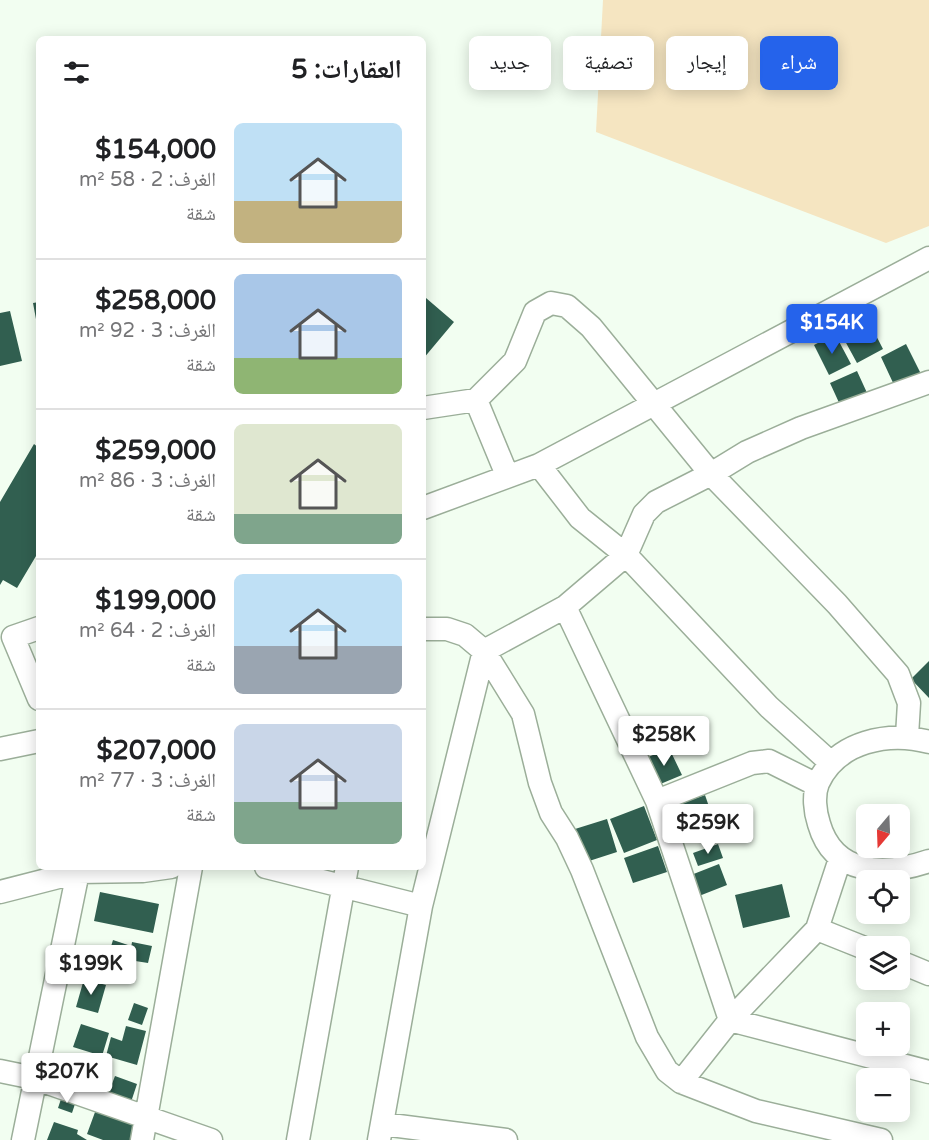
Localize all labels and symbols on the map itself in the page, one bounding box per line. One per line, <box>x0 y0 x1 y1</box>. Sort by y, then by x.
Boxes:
pin: $154K <box>790 304 874 355</box>
pin: $258K <box>622 716 706 767</box>
pin: $259K <box>666 804 750 855</box>
north arrow <box>856 804 910 858</box>
pin: $199K <box>49 945 133 996</box>
pin: $207K <box>25 1053 109 1104</box>

